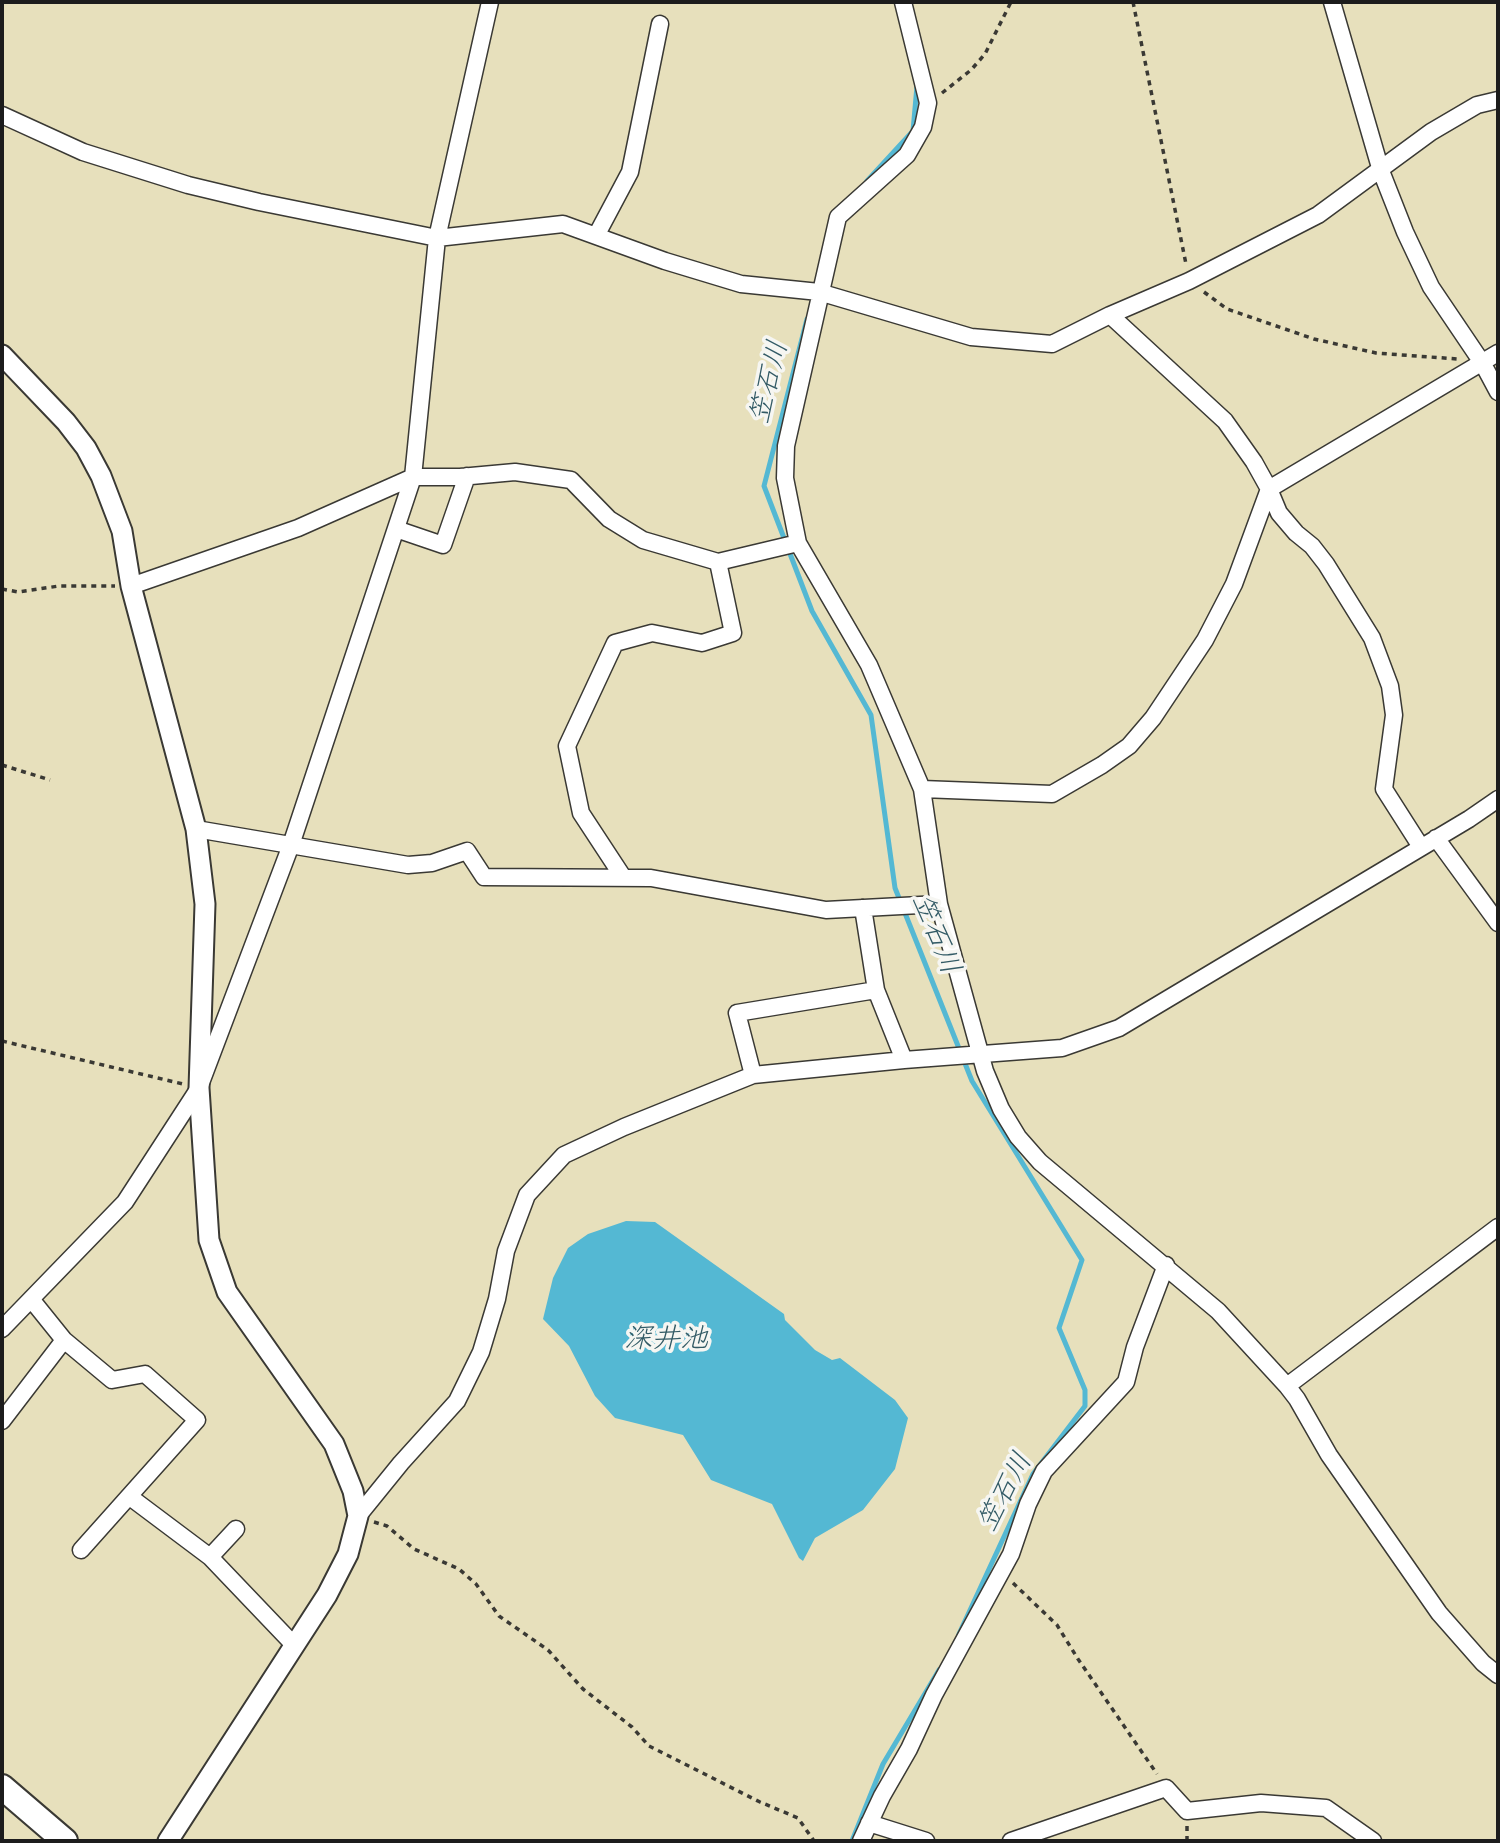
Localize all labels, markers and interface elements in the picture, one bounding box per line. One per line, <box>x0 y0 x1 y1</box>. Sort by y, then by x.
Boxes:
water label: 笠石川 <box>743 337 795 427</box>
water label: 笠石川 <box>905 889 967 979</box>
water label: 深井池 <box>624 1322 708 1356</box>
water label: 笠石川 <box>970 1447 1040 1537</box>

